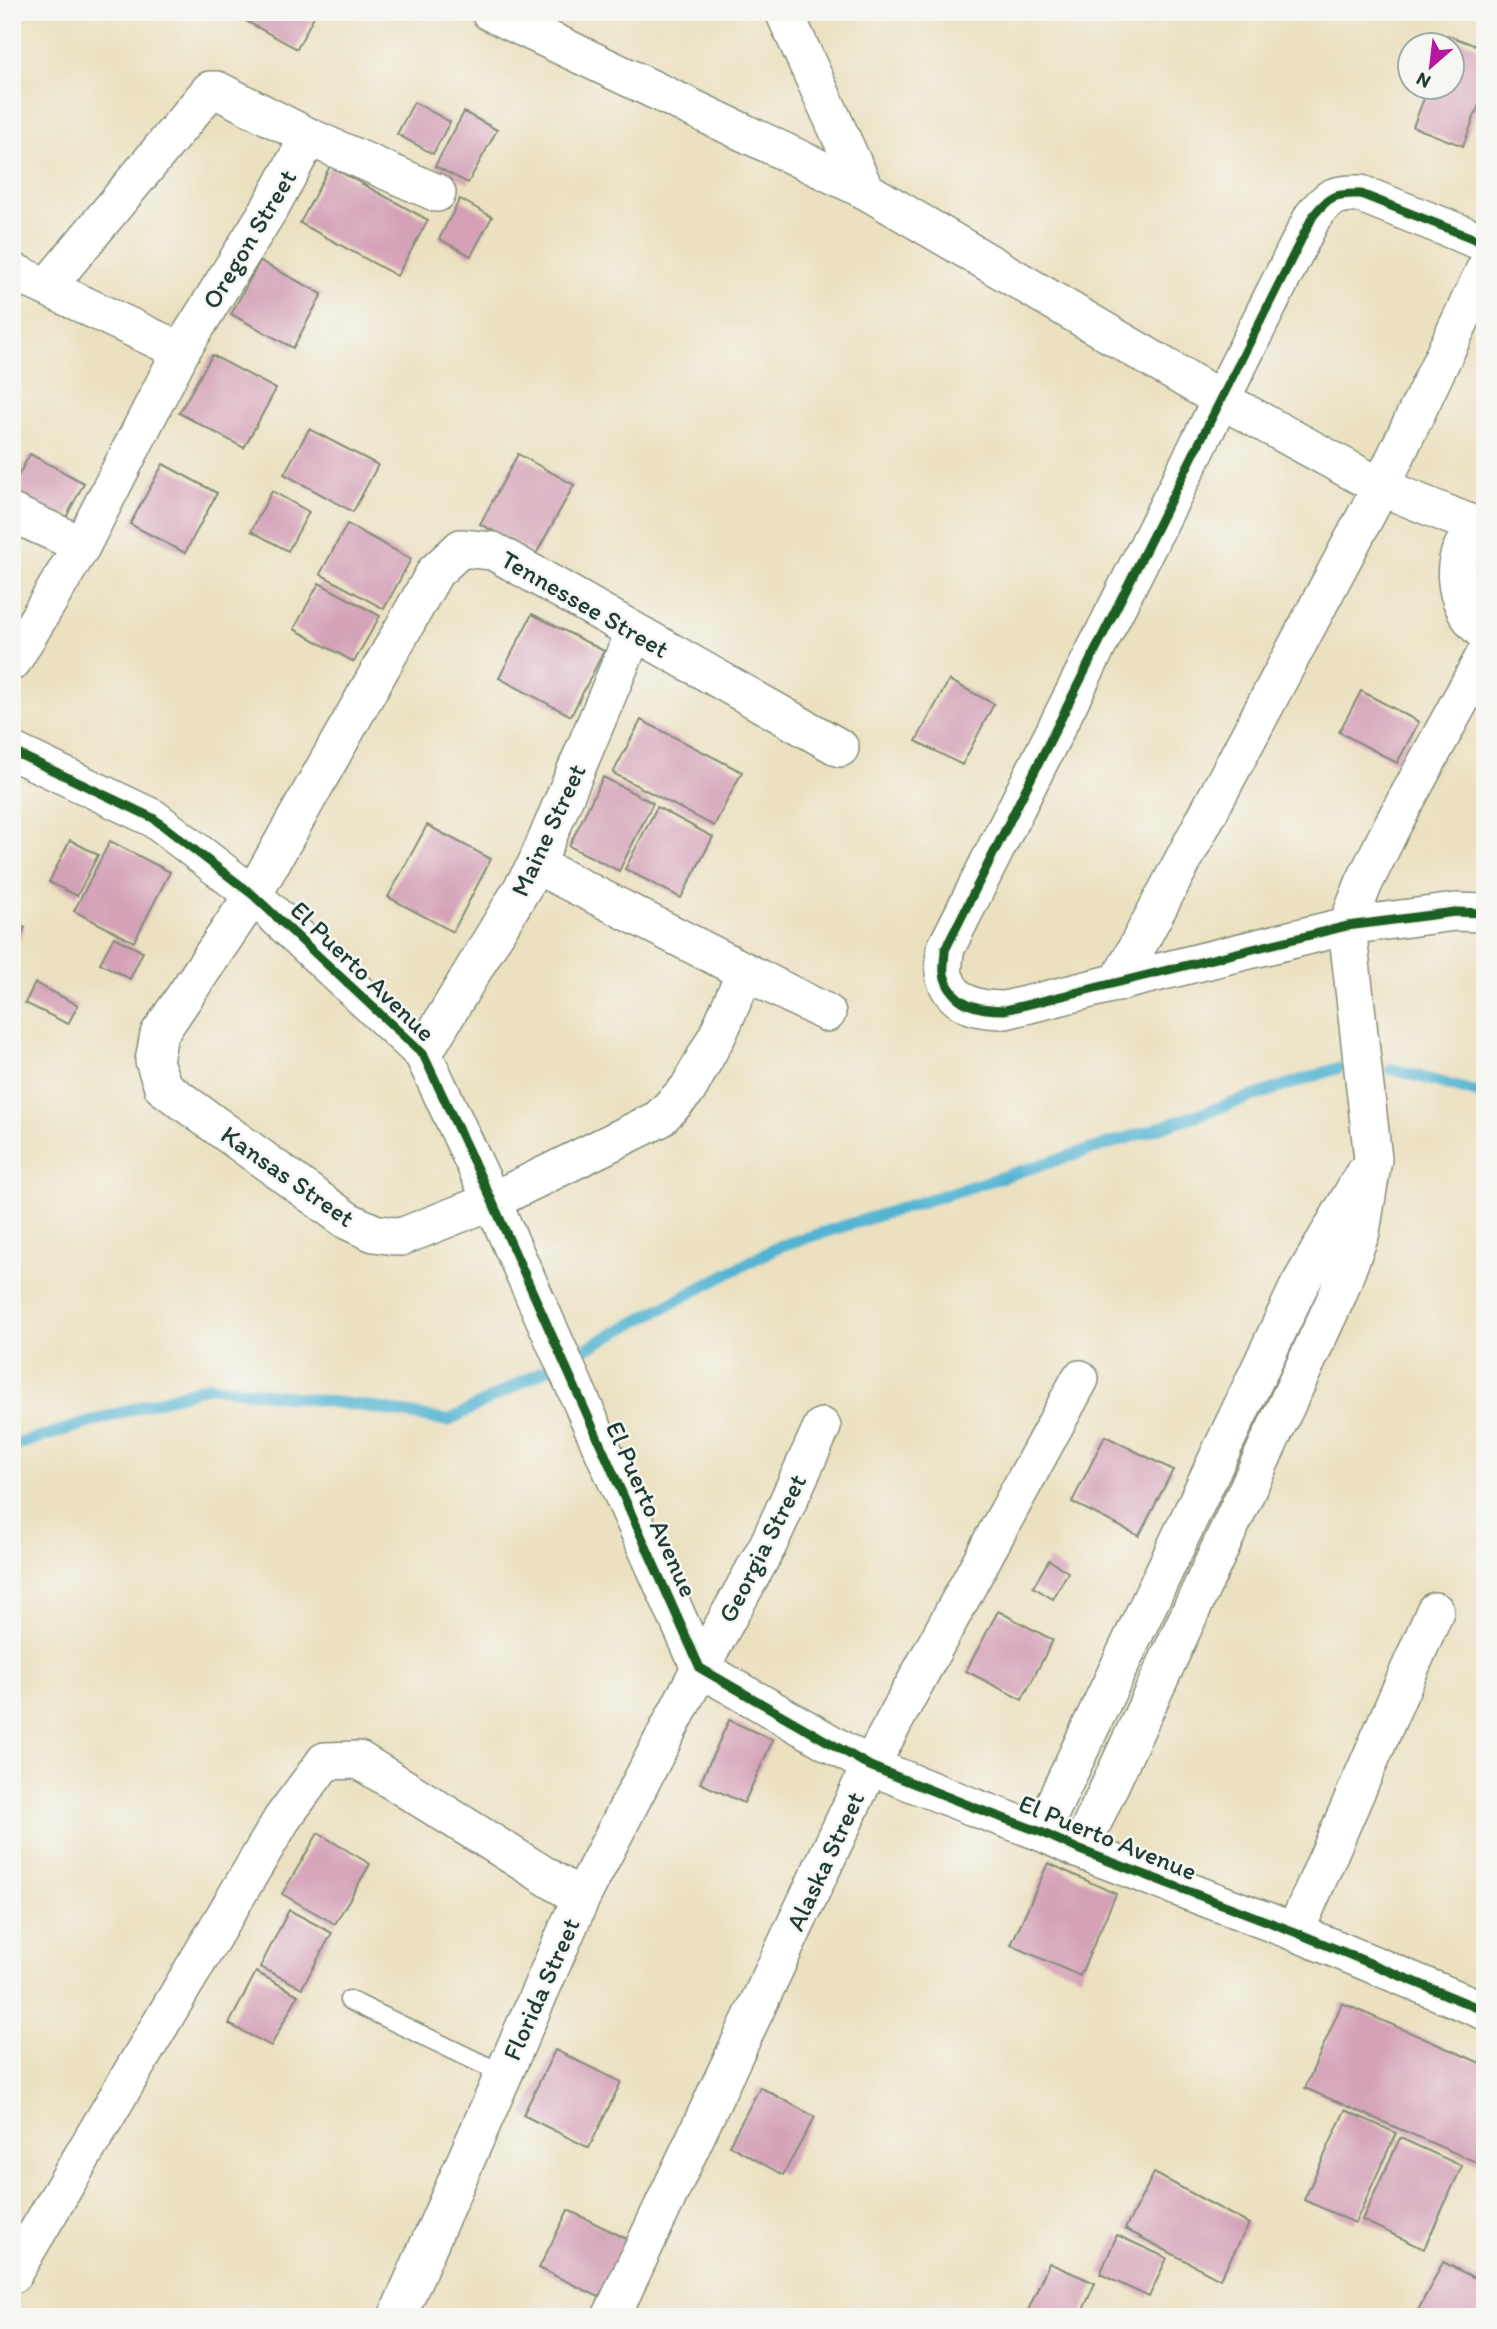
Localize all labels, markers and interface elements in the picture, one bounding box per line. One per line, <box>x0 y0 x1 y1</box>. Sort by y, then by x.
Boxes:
north arrow <box>1396 32 1466 102</box>
text: N <box>1412 67 1434 94</box>
street label: Oregon Street <box>195 163 303 315</box>
street label: Tennessee Street <box>495 543 675 665</box>
street label: Maine Street <box>503 758 593 902</box>
street label: El Puerto Avenue <box>284 894 442 1048</box>
street label: Kansas Street <box>215 1118 361 1234</box>
street label: El Puerto Avenue <box>599 1416 705 1602</box>
street label: Georgia Street <box>711 1468 813 1628</box>
street label: Alaska Street <box>779 1786 871 1936</box>
street label: El Puerto Avenue <box>1014 1787 1202 1887</box>
street label: Florida Street <box>495 1913 587 2065</box>

